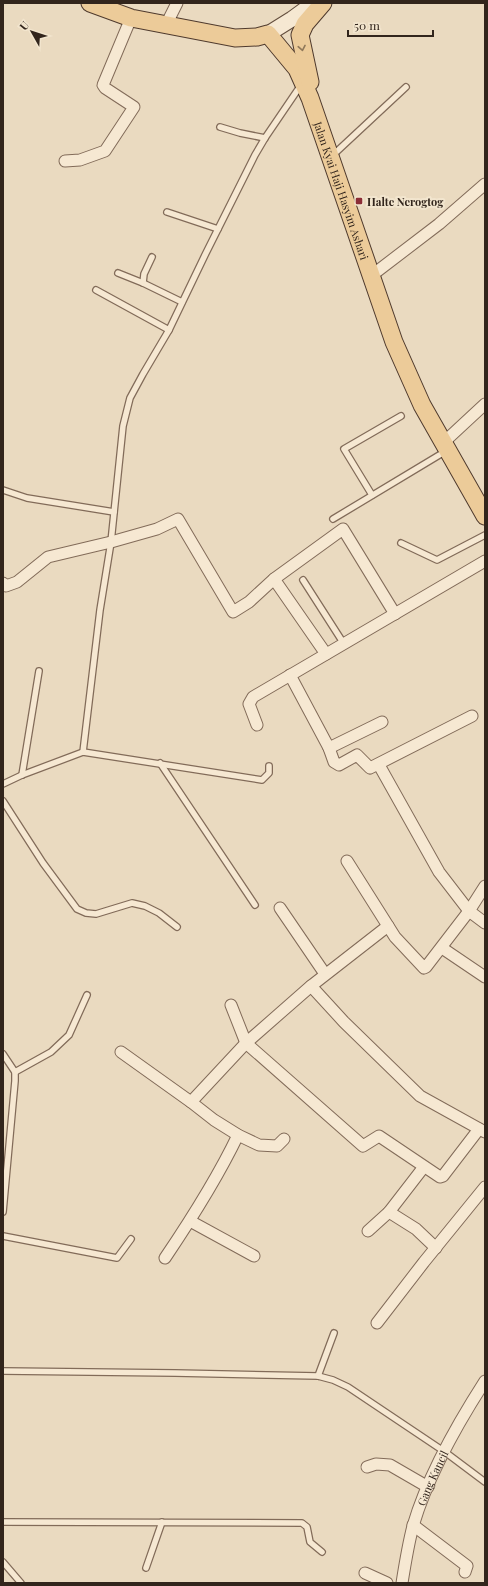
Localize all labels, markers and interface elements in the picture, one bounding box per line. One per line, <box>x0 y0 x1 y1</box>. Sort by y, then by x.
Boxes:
north arrow <box>12 12 52 52</box>
scale bar <box>348 12 433 38</box>
text: U <box>16 17 32 33</box>
text: 50 m <box>354 17 380 33</box>
one-way arrow <box>298 45 306 51</box>
street label: Jalan Kyai Haji Hasyim Ashari <box>311 118 373 262</box>
place label: Halte Nerogtog <box>367 194 444 209</box>
marker: Halte Nerogtog <box>354 196 364 206</box>
street label: Gang Kancil <box>413 1447 451 1508</box>

